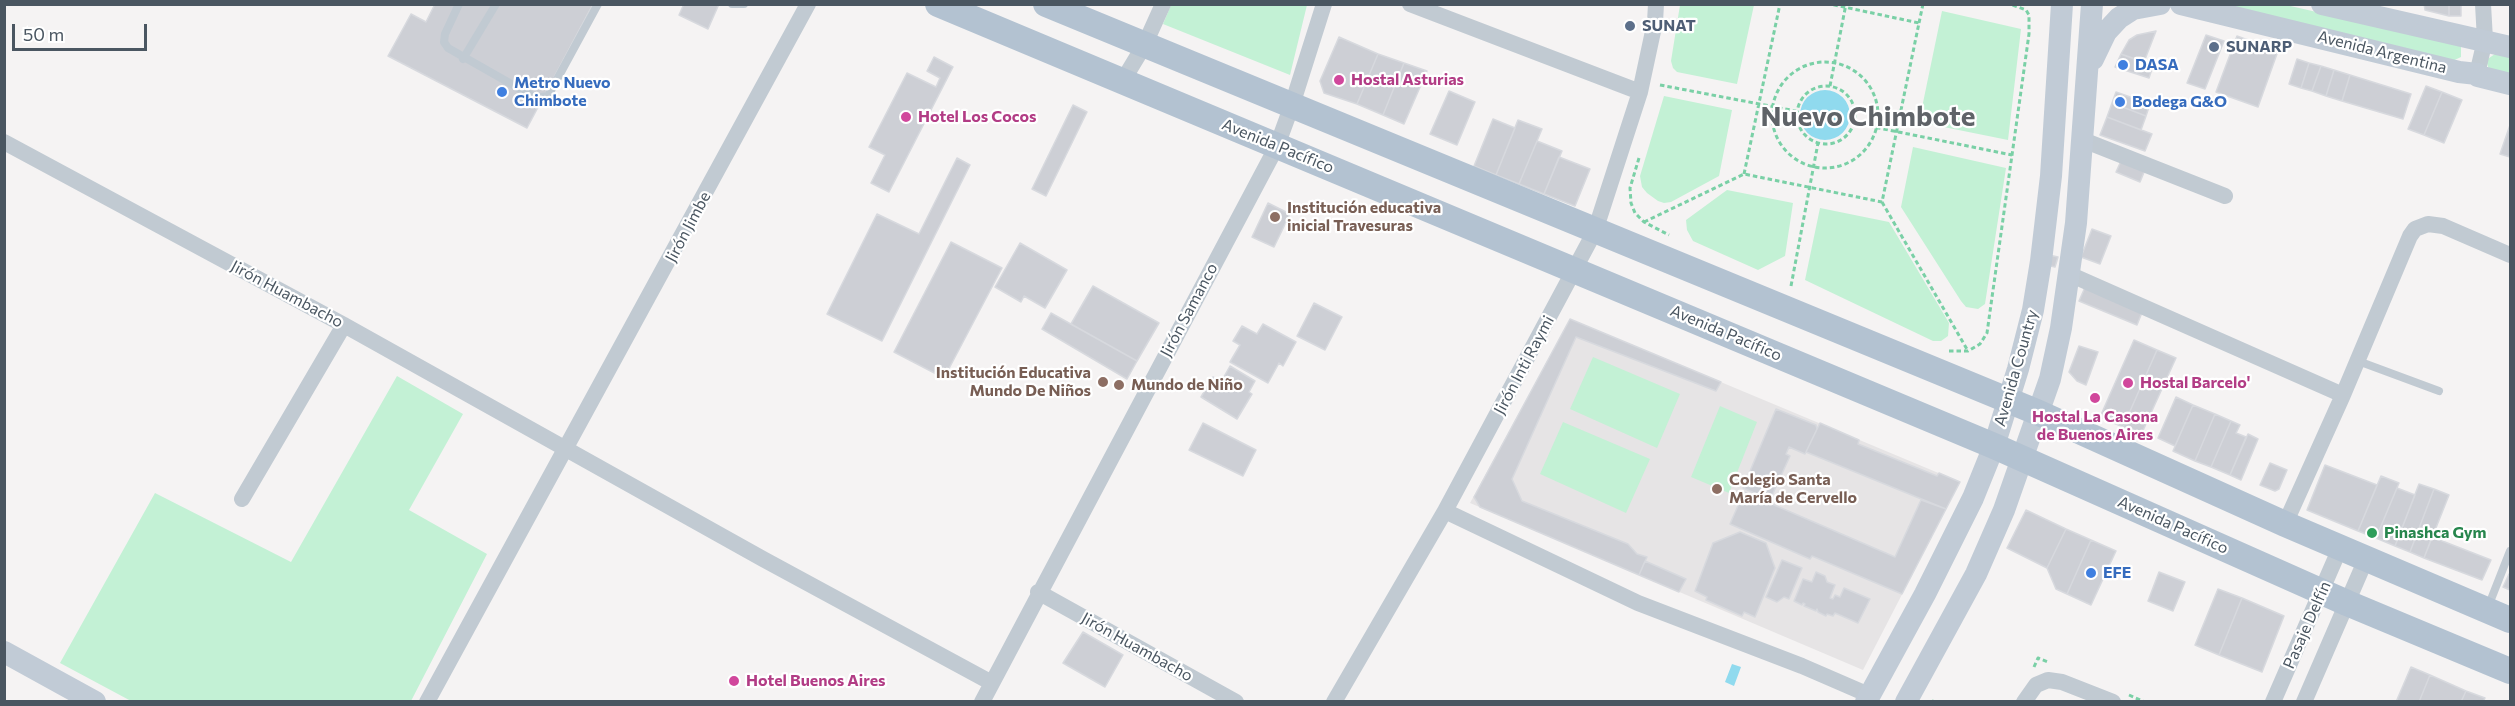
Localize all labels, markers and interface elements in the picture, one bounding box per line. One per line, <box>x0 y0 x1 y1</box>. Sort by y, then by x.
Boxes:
scale bar <box>15 12 150 50</box>
place label: SUNAT <box>1642 16 1696 36</box>
marker: SUNAT <box>1623 19 1637 33</box>
text: 50 m <box>23 23 64 45</box>
street label: Avenida Argentina <box>2315 27 2449 77</box>
place label: SUNARP <box>2226 37 2292 57</box>
marker: SUNARP <box>2207 40 2221 54</box>
place label: DASA <box>2135 55 2179 75</box>
marker: DASA <box>2116 58 2130 72</box>
place label: Hostal Asturias <box>1351 70 1464 90</box>
place label: Metro Nuevo Chimbote <box>514 73 611 111</box>
marker: Hostal Asturias <box>1332 73 1346 87</box>
marker: Metro Nuevo Chimbote <box>495 85 509 99</box>
place label: Bodega G&O <box>2132 92 2227 112</box>
marker: Bodega G&O <box>2113 95 2127 109</box>
district label: Nuevo Chimbote <box>1760 100 1976 134</box>
place label: Hotel Los Cocos <box>918 107 1036 127</box>
marker: Hotel Los Cocos <box>899 110 913 124</box>
street label: Avenida Pacífico <box>1219 115 1337 177</box>
street label: Jirón Jimbe <box>661 188 715 266</box>
place label: Institución educativa inicial Travesuras <box>1287 198 1441 236</box>
marker: Institución educativa inicial Travesuras <box>1268 210 1282 224</box>
street label: Jirón Huambacho <box>228 256 346 332</box>
street label: Jirón Samanco <box>1156 260 1222 360</box>
street label: Avenida Pacífico <box>1667 301 1785 365</box>
street label: Avenida Country <box>1990 307 2042 429</box>
street label: Jirón Inti Raymi <box>1490 312 1558 418</box>
place label: Institución Educativa Mundo De Niños <box>936 363 1091 401</box>
place label: Hostal Barcelo' <box>2140 373 2250 393</box>
marker: Institución Educativa Mundo De Niños <box>1096 375 1110 389</box>
place label: Mundo de Niño <box>1131 375 1243 395</box>
marker: Hostal Barcelo' <box>2121 376 2135 390</box>
marker: Mundo de Niño <box>1112 378 1126 392</box>
marker: Hostal La Casona de Buenos Aires <box>2088 391 2102 405</box>
place label: Hostal La Casona de Buenos Aires <box>2032 407 2158 445</box>
place label: Colegio Santa María de Cervello <box>1729 470 1857 508</box>
marker: Colegio Santa María de Cervello <box>1710 482 1724 496</box>
street label: Avenida Pacífico <box>2115 492 2231 558</box>
place label: Pinashca Gym <box>2384 523 2486 543</box>
marker: Pinashca Gym <box>2365 526 2379 540</box>
place label: EFE <box>2103 563 2131 583</box>
marker: EFE <box>2084 566 2098 580</box>
street label: Pasaje Delfín <box>2279 578 2335 672</box>
street label: Jirón Huambacho <box>1078 608 1196 686</box>
place label: Hotel Buenos Aires <box>746 671 886 691</box>
marker: Hotel Buenos Aires <box>727 674 741 688</box>

